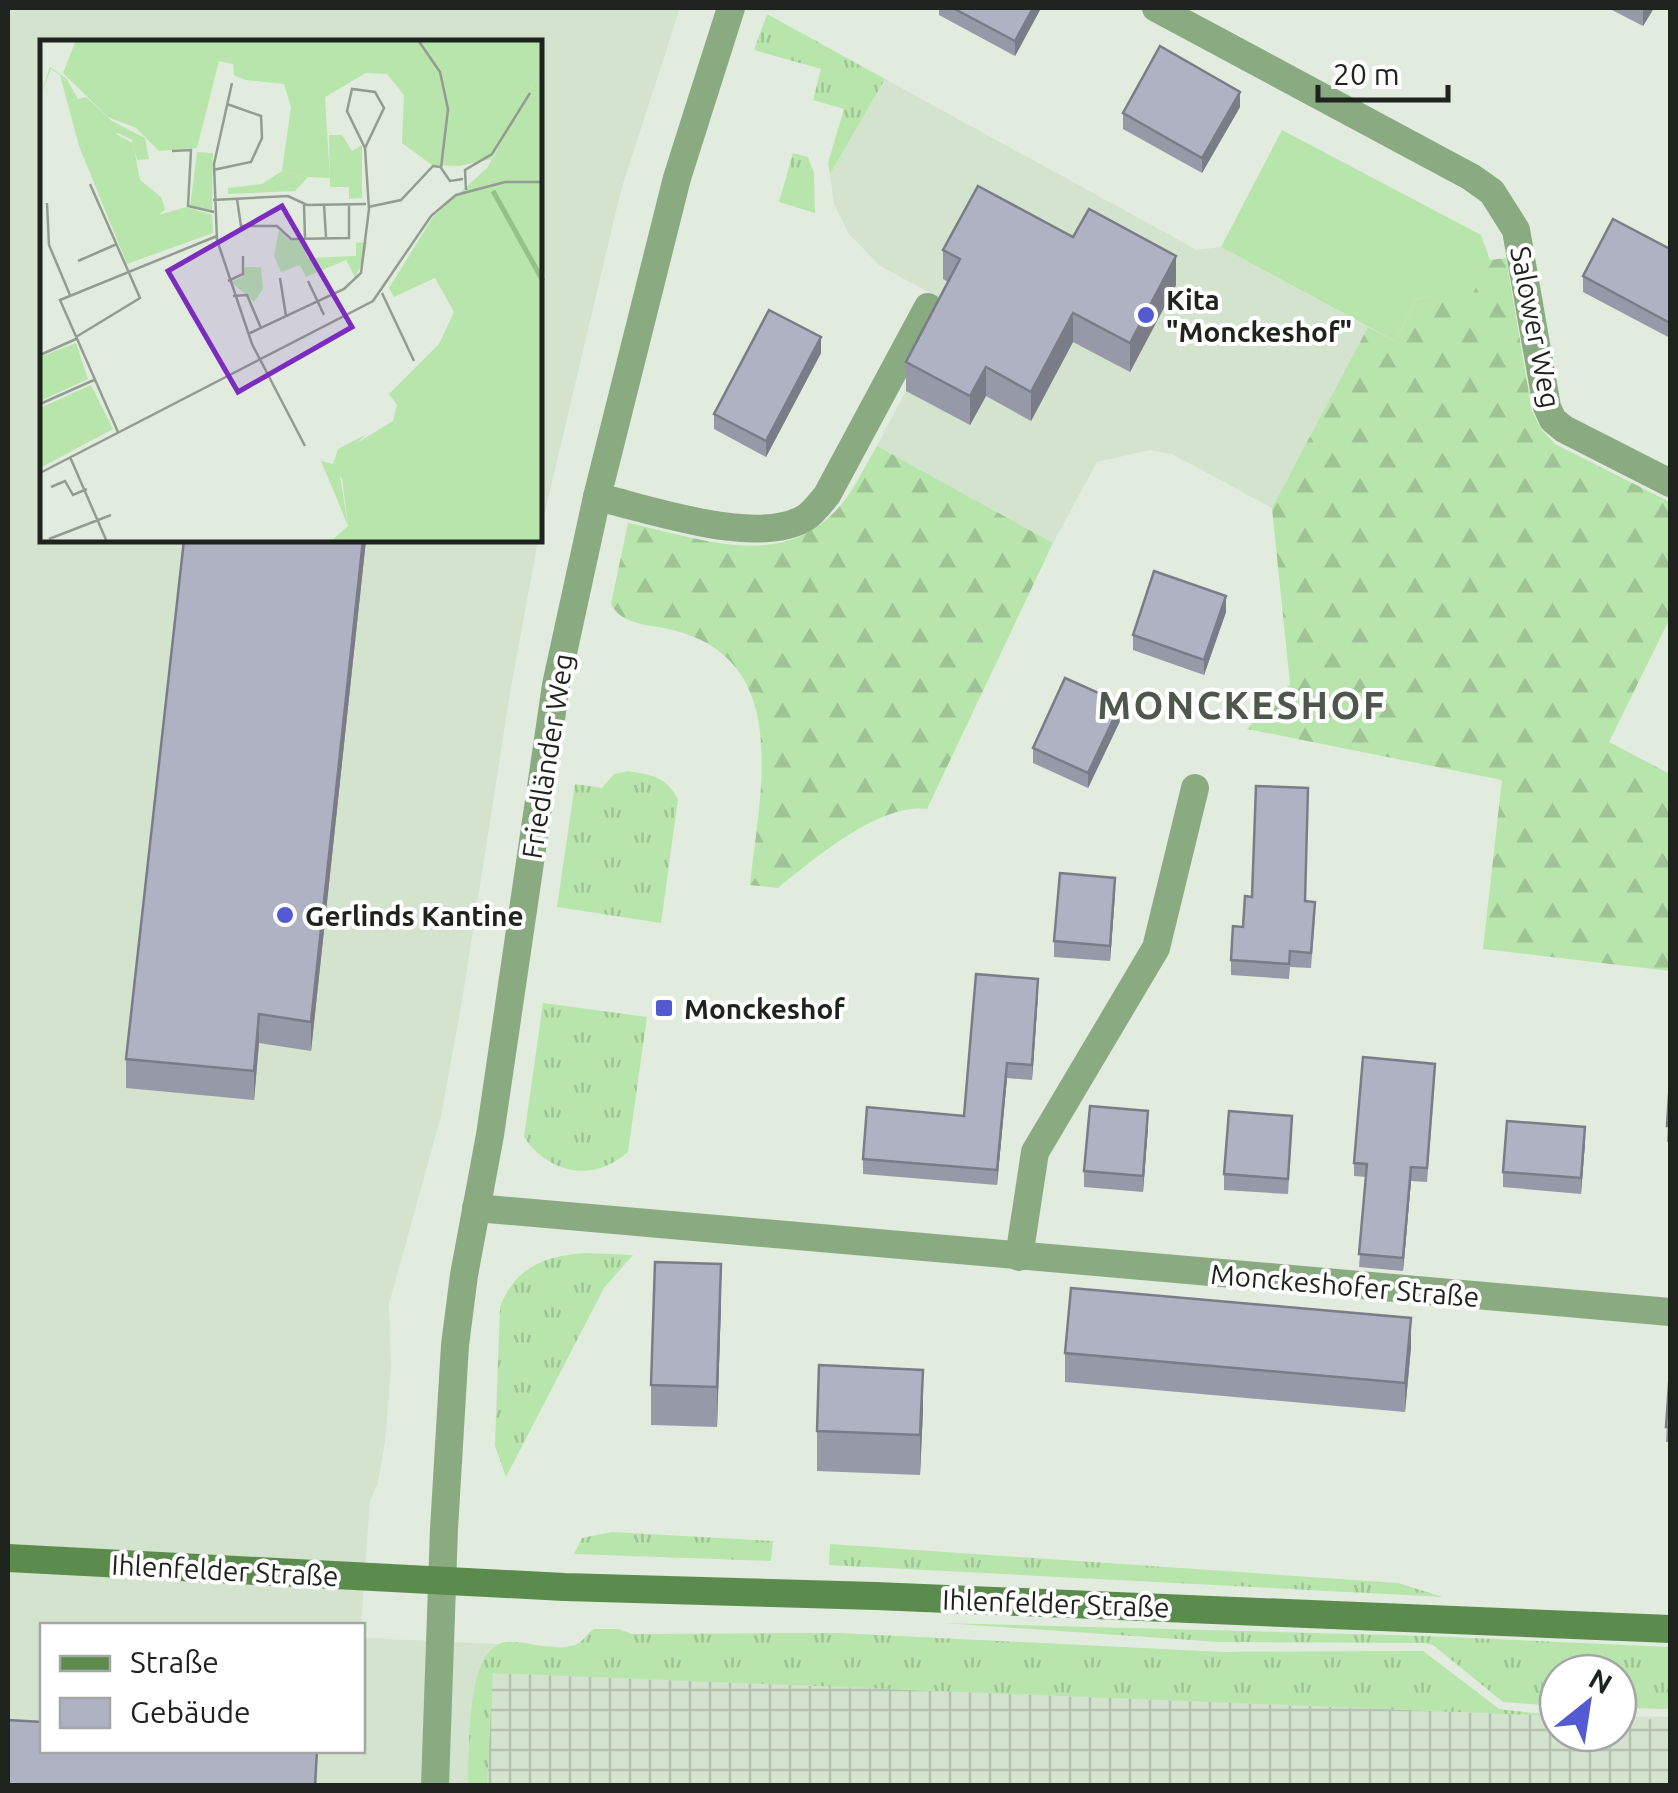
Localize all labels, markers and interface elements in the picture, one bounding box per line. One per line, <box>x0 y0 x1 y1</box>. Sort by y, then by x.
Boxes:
inset map <box>40 40 542 542</box>
scale bar <box>1318 40 1448 102</box>
text: 20 m <box>1333 57 1400 91</box>
street label: Salower Weg <box>1505 244 1567 410</box>
place label: Kita "Monckeshof" <box>1166 284 1352 347</box>
marker: Kita "Monckeshof" <box>1135 304 1157 326</box>
street label: Friedländer Weg <box>515 651 579 861</box>
district label: MONCKESHOF <box>1097 684 1387 726</box>
place label: Gerlinds Kantine <box>305 900 524 931</box>
marker: Gerlinds Kantine <box>274 904 296 926</box>
place label: Monckeshof <box>684 993 845 1024</box>
marker: Monckeshof <box>653 997 675 1019</box>
street label: Monckeshofer Straße <box>1209 1258 1481 1312</box>
street label: Ihlenfelder Straße <box>111 1549 339 1591</box>
street label: Ihlenfelder Straße <box>942 1584 1170 1622</box>
legend <box>40 1623 365 1753</box>
text: Straße <box>130 1645 219 1679</box>
north arrow <box>1538 1653 1638 1753</box>
text: N <box>1584 1662 1618 1700</box>
text: Gebäude <box>130 1695 251 1729</box>

